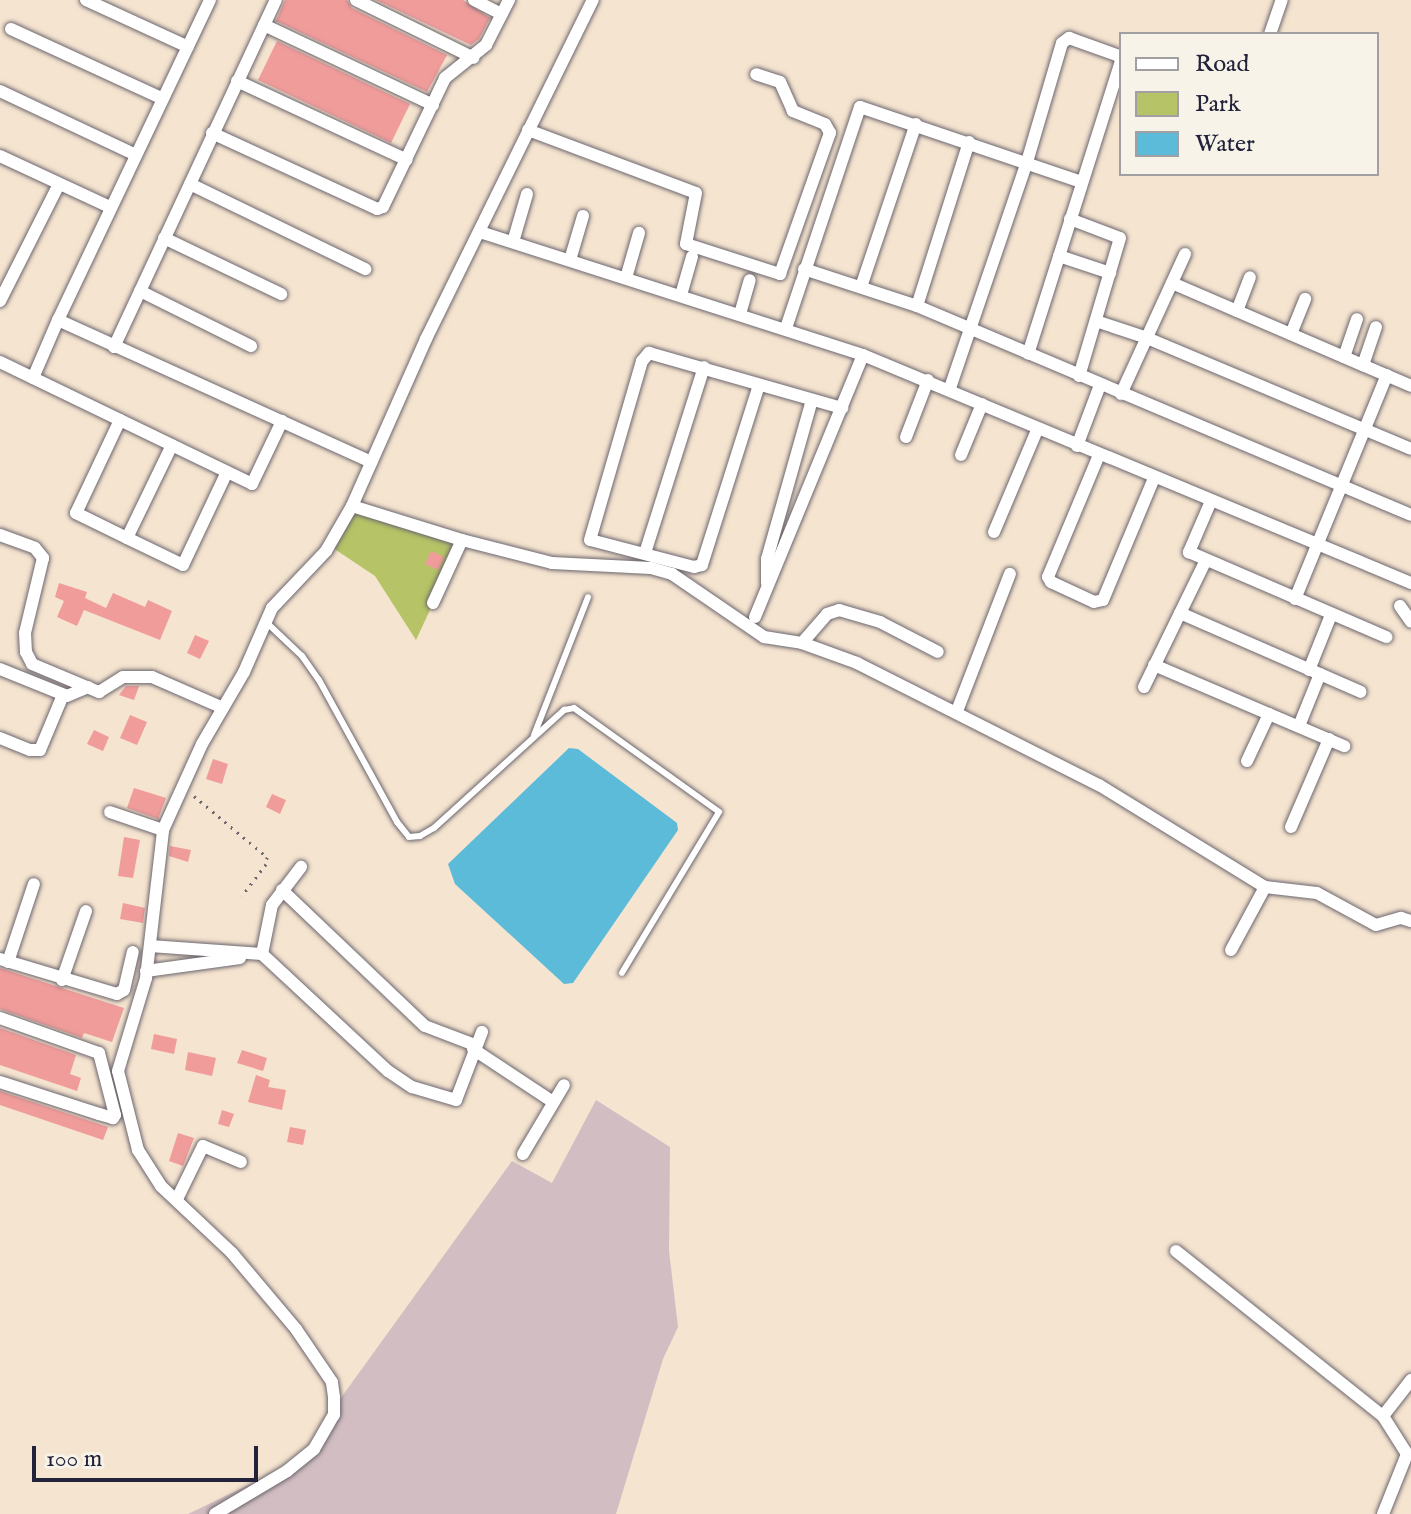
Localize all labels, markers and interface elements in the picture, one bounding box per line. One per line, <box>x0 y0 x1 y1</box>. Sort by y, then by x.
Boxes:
legend <box>1119 32 1379 176</box>
text: Road <box>1195 49 1249 80</box>
text: Park <box>1195 89 1241 120</box>
text: Water <box>1195 129 1255 160</box>
scale bar <box>36 1430 262 1480</box>
text: 100 m <box>46 1444 102 1475</box>

